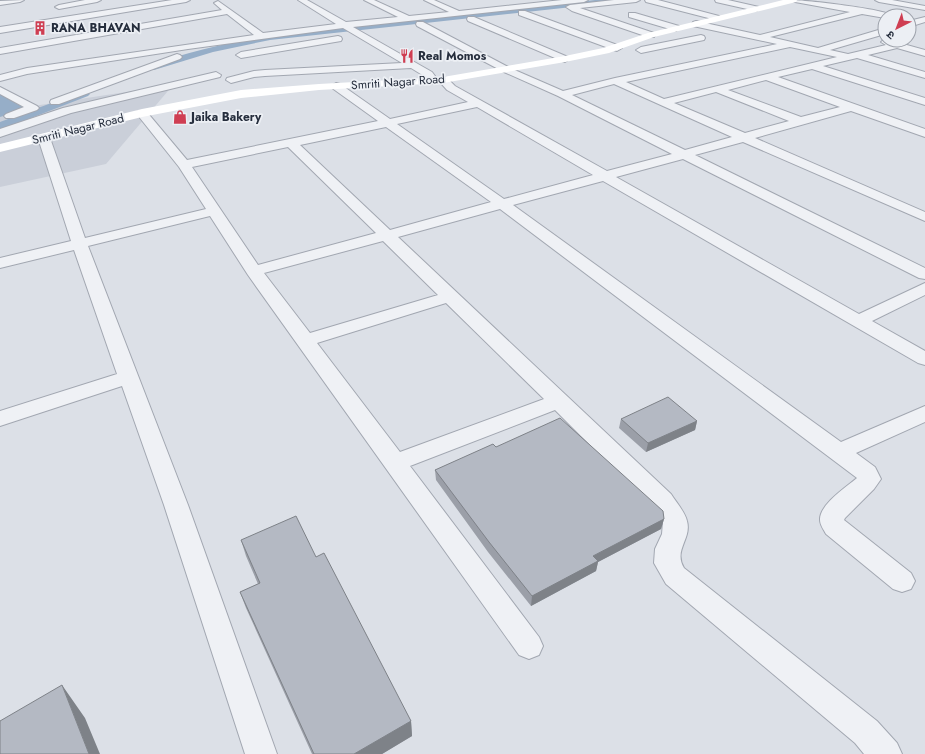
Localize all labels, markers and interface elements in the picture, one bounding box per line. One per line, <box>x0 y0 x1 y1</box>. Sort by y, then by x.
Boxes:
north arrow <box>877 8 917 48</box>
place label: RANA BHAVAN <box>51 19 141 37</box>
building icon: RANA BHAVAN <box>32 20 48 36</box>
text: उ <box>882 27 898 44</box>
place label: Real Momos <box>418 47 487 65</box>
restaurant icon: Real Momos <box>399 48 415 64</box>
street label: Smriti Nagar Road <box>350 70 446 94</box>
place label: Jaika Bakery <box>189 108 262 126</box>
street label: Smriti Nagar Road <box>30 109 126 149</box>
shop icon: Jaika Bakery <box>172 109 188 125</box>

